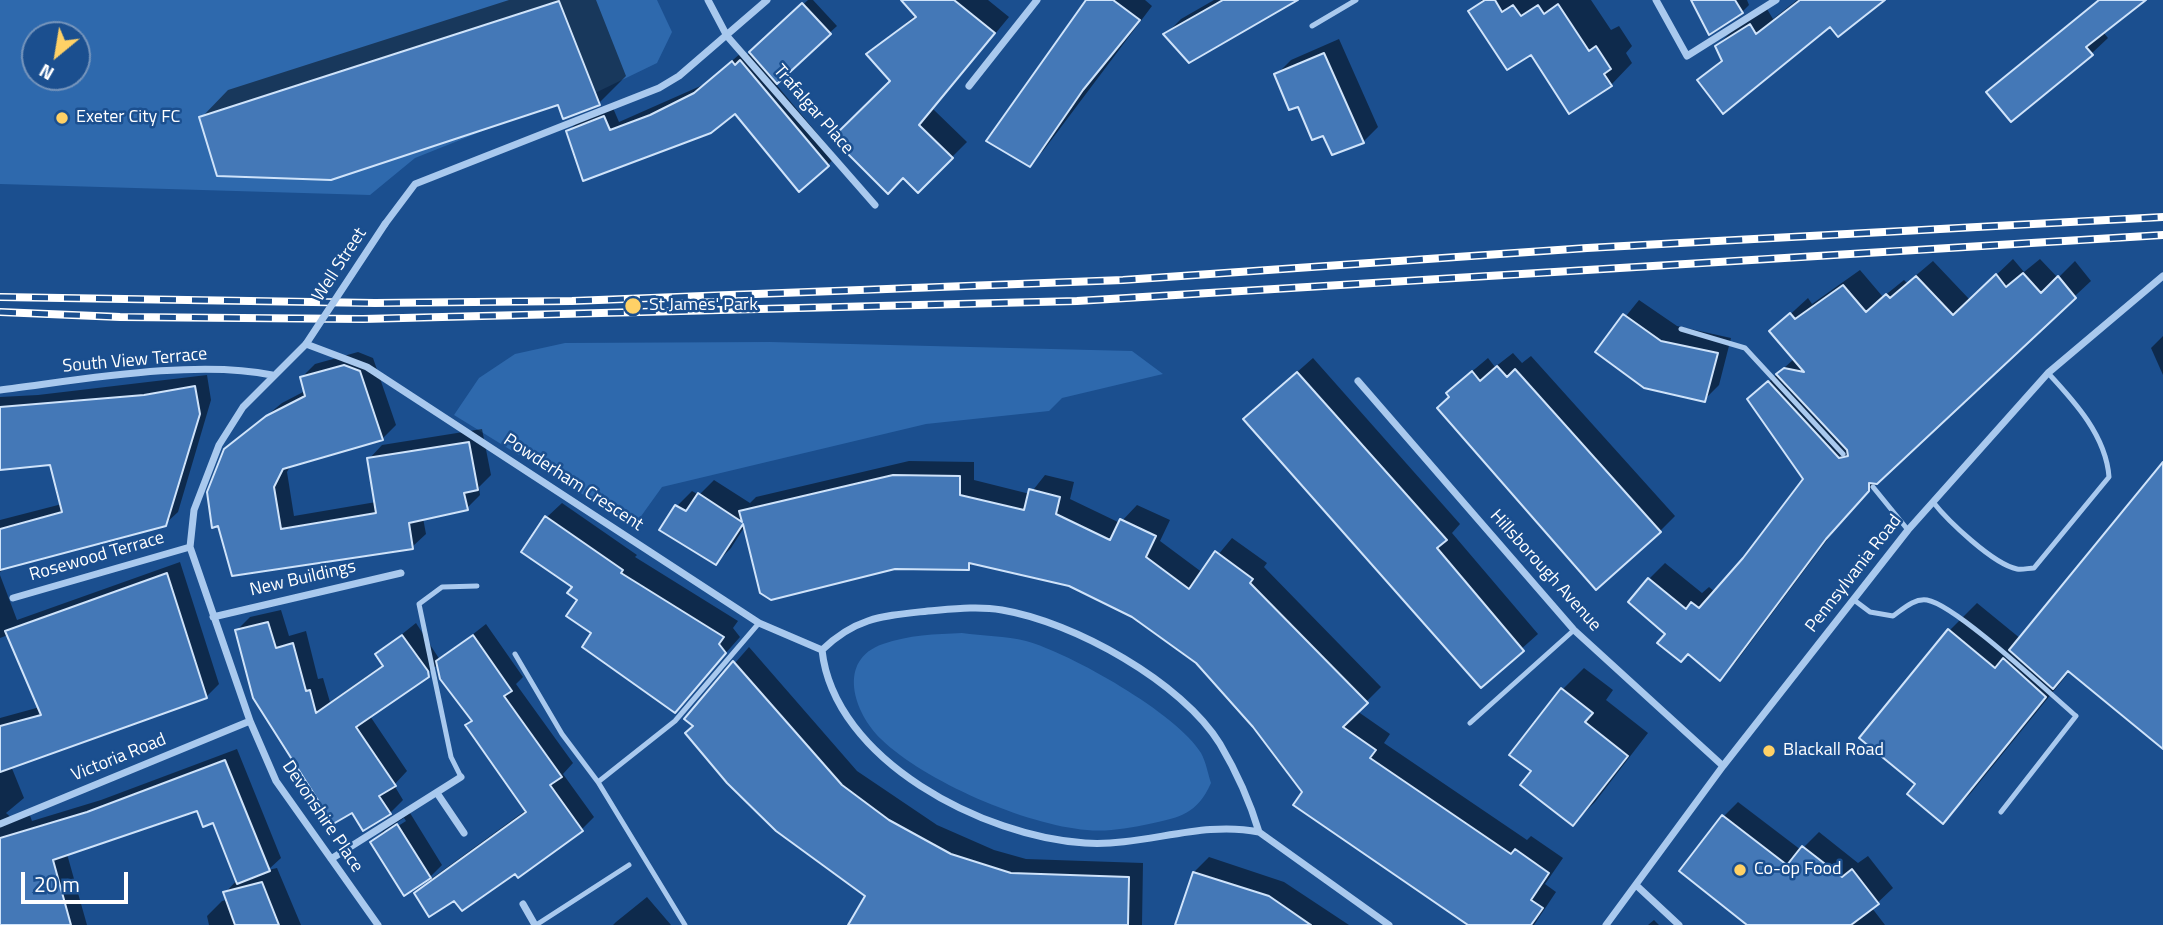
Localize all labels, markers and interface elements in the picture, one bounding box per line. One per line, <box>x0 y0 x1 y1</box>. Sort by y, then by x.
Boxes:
north arrow <box>21 21 91 91</box>
text: N <box>33 57 59 89</box>
street label: Trafalgar Place <box>768 61 858 159</box>
place label: Exeter City FC <box>76 107 180 129</box>
marker: Exeter City FC <box>54 110 70 126</box>
street label: Well Street <box>308 224 372 306</box>
place label: St James' Park <box>649 295 758 317</box>
marker: St James' Park <box>623 296 643 316</box>
street label: South View Terrace <box>62 344 208 378</box>
street label: Powderham Crescent <box>499 430 647 536</box>
street label: Hillsborough Avenue <box>1485 506 1605 636</box>
street label: Pennsylvania Road <box>1801 511 1907 637</box>
street label: Rosewood Terrace <box>27 527 167 587</box>
street label: New Buildings <box>248 556 358 602</box>
street label: Victoria Road <box>68 729 170 787</box>
place label: Blackall Road <box>1783 740 1884 762</box>
marker: Blackall Road <box>1761 743 1777 759</box>
street label: Devonshire Place <box>277 757 367 877</box>
scale bar <box>24 858 131 902</box>
place label: Co-op Food <box>1754 859 1842 881</box>
marker: Co-op Food <box>1732 862 1748 878</box>
text: 20 m <box>34 868 80 900</box>

